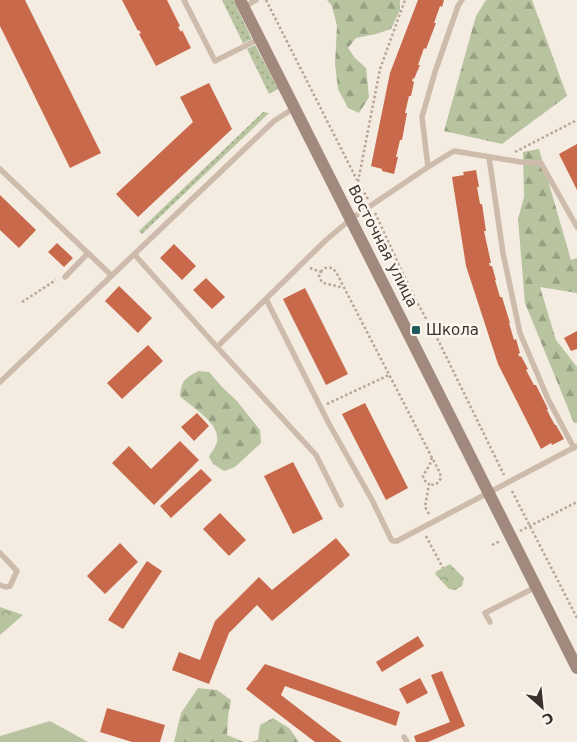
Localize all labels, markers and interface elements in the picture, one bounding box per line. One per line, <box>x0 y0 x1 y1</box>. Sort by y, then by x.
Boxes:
street label: Восточная улица <box>344 182 422 310</box>
place label: Школа <box>426 321 479 339</box>
marker: Школа <box>410 324 422 336</box>
north arrow <box>517 682 567 732</box>
text: С <box>540 709 556 728</box>

